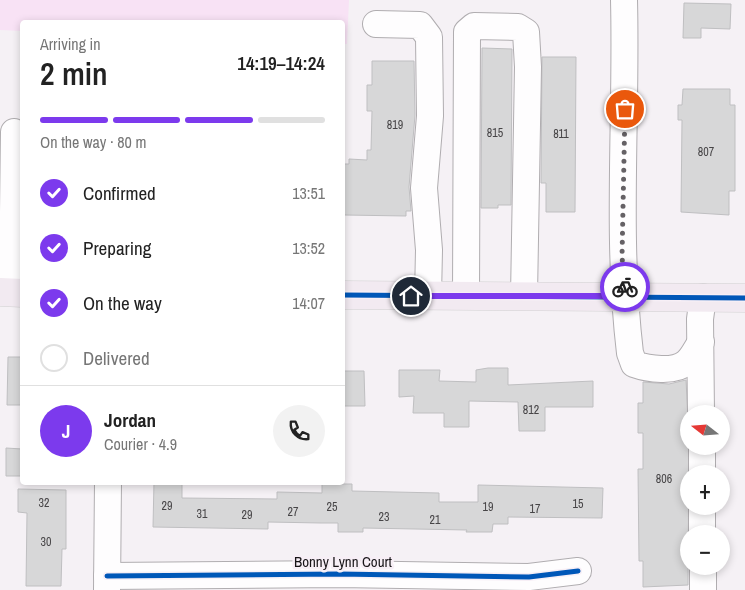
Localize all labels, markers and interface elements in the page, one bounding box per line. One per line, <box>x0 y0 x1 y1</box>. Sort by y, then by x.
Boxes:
text: Arriving in <box>40 33 101 55</box>
text: 14:19–14:24 <box>237 50 325 76</box>
text: 2 min <box>40 52 108 95</box>
pin <box>604 88 646 130</box>
icon: bag <box>611 95 639 123</box>
house number: 819 <box>387 117 403 133</box>
house number: 815 <box>487 125 504 141</box>
house number: 811 <box>553 126 569 142</box>
text: On the way · 80 m <box>40 131 146 153</box>
house number: 807 <box>698 144 715 160</box>
icon: check <box>40 179 68 207</box>
text: Confirmed <box>83 180 156 206</box>
text: 13:51 <box>292 182 325 204</box>
icon: check <box>40 234 68 262</box>
text: Preparing <box>83 235 151 261</box>
text: 13:52 <box>292 237 325 259</box>
courier <box>600 262 650 312</box>
icon: bike <box>611 273 639 301</box>
pin <box>390 275 432 317</box>
icon: home <box>397 282 425 310</box>
icon: check <box>40 289 68 317</box>
text: On the way <box>83 290 162 316</box>
text: 14:07 <box>292 292 325 314</box>
text: Delivered <box>83 345 150 371</box>
house number: 812 <box>523 402 539 418</box>
button: phone <box>273 405 325 457</box>
north arrow <box>680 405 730 455</box>
map controls <box>680 405 730 575</box>
text: Jordan <box>104 407 156 433</box>
text: J <box>62 418 70 444</box>
text: Courier · 4.9 <box>104 433 177 455</box>
button: + <box>680 465 730 515</box>
house number: 806 <box>656 471 672 487</box>
house number: 32 <box>39 495 49 511</box>
house number: 15 <box>573 496 584 512</box>
house number: 29 <box>162 498 172 514</box>
house number: 25 <box>327 499 338 515</box>
house number: 19 <box>483 499 493 515</box>
house number: 17 <box>530 501 541 517</box>
house number: 27 <box>288 504 299 520</box>
house number: 31 <box>197 506 208 522</box>
house number: 29 <box>242 507 252 523</box>
house number: 23 <box>379 509 389 525</box>
house number: 21 <box>430 512 441 528</box>
button: − <box>680 525 730 575</box>
house number: 30 <box>41 534 51 550</box>
street label: Bonny Lynn Court <box>294 551 393 572</box>

